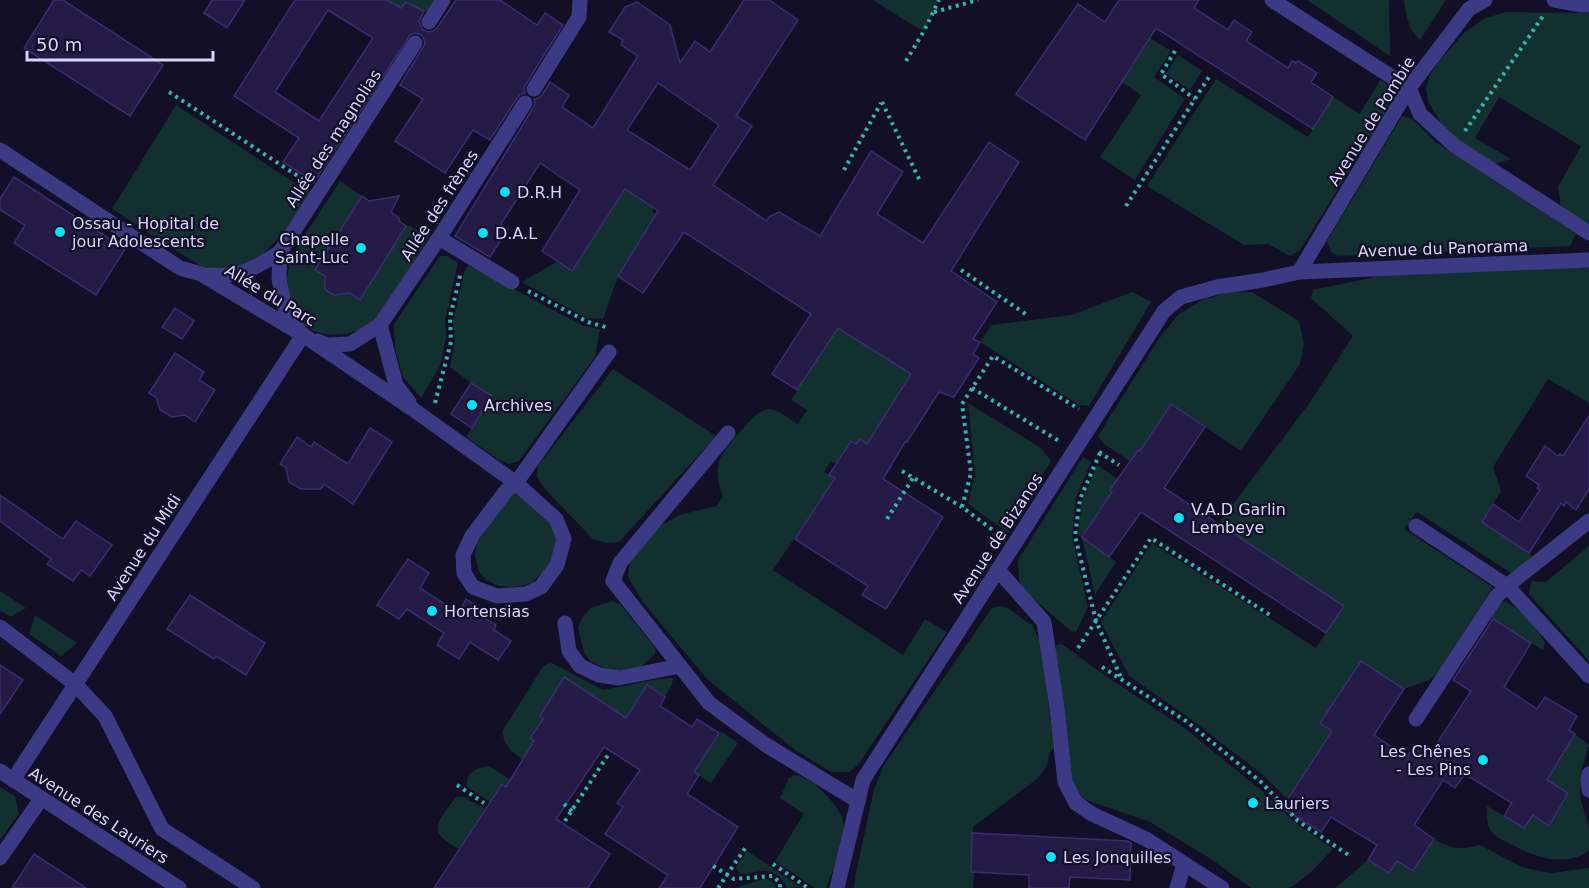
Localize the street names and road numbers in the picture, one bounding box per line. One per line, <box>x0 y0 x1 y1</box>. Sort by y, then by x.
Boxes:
street label: Avenue de Pombie <box>1324 53 1419 189</box>
street label: Allée des magnolias <box>282 66 385 211</box>
street label: Allée des frènes <box>397 146 482 264</box>
street label: Avenue du Panorama <box>1358 236 1528 261</box>
street label: Allée du Parc <box>221 261 320 330</box>
street label: Avenue de Bizanos <box>948 470 1047 607</box>
street label: Avenue du Midi <box>102 491 185 604</box>
street label: Avenue des Lauriers <box>25 763 172 868</box>

